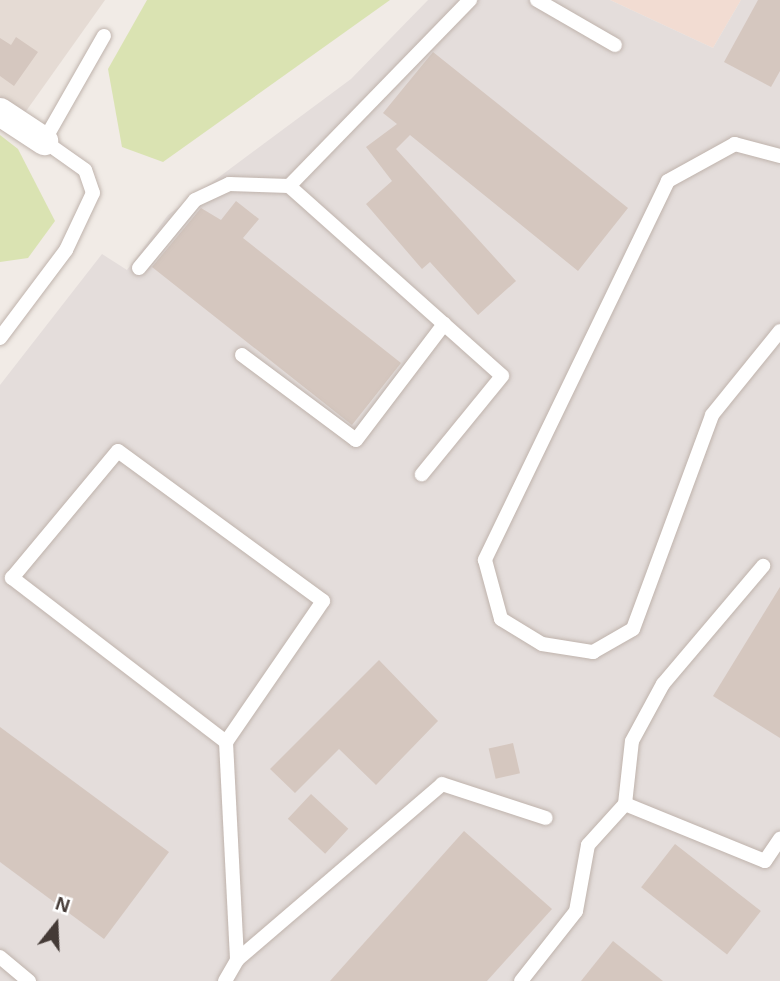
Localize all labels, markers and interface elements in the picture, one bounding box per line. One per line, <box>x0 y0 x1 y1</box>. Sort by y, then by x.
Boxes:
north arrow <box>21 890 91 960</box>
text: N <box>53 892 72 917</box>

